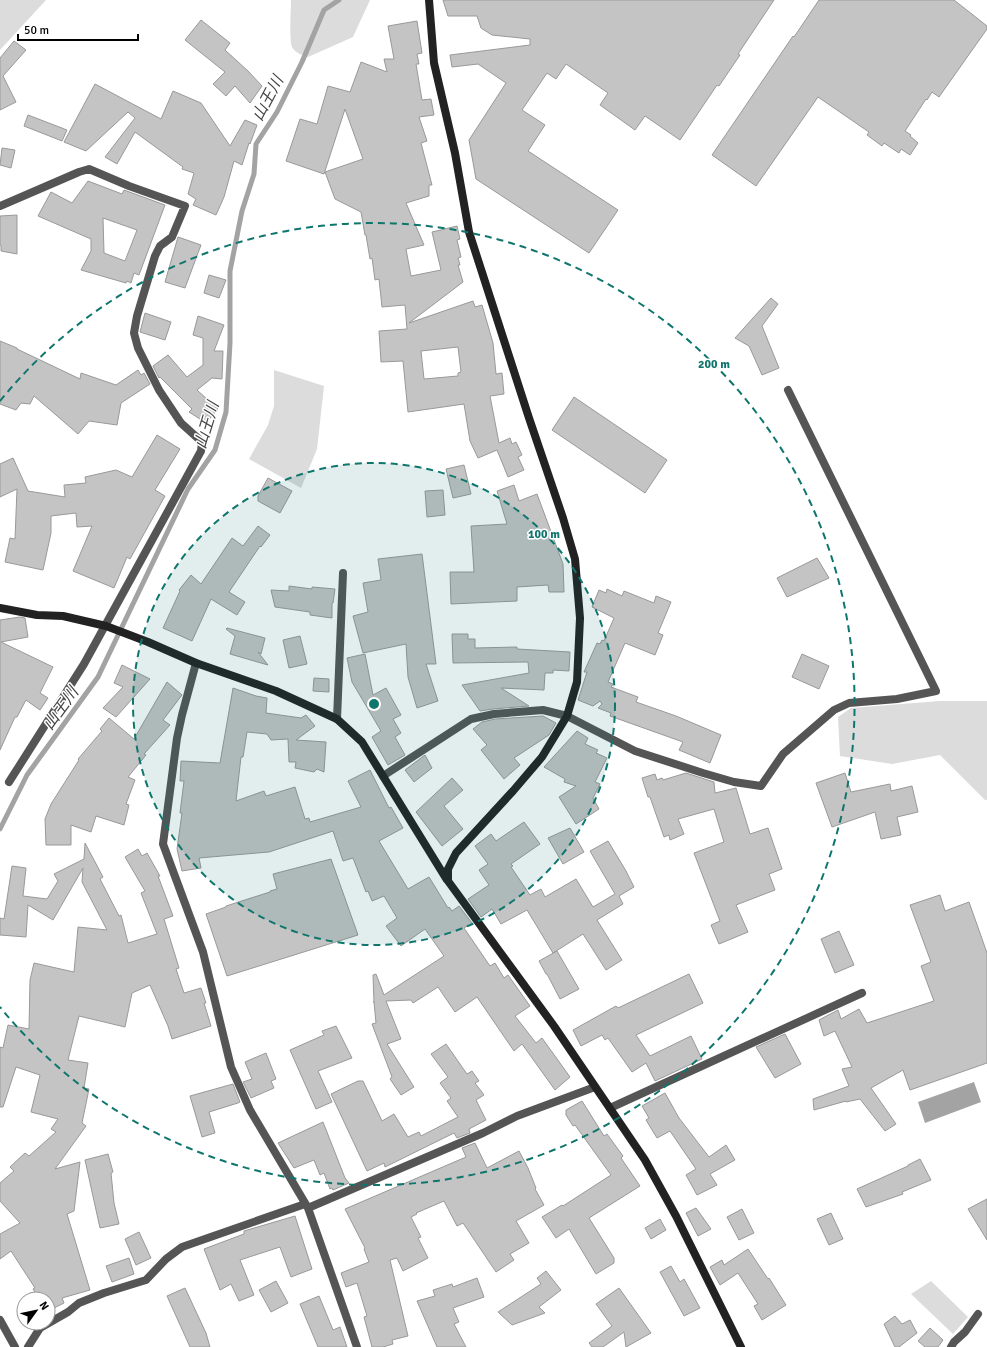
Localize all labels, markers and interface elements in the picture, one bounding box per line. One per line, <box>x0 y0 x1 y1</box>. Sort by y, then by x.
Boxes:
scale bar <box>18 16 138 42</box>
text: 50 m <box>24 23 49 38</box>
water label: 山王川 <box>248 71 289 124</box>
text: 200 m <box>698 357 730 372</box>
water label: 山王川 <box>190 398 224 451</box>
text: 100 m <box>528 527 560 542</box>
water label: 山王川 <box>39 682 84 734</box>
centre of rings <box>367 697 381 711</box>
north arrow <box>16 1291 56 1331</box>
text: N <box>36 1299 52 1313</box>

